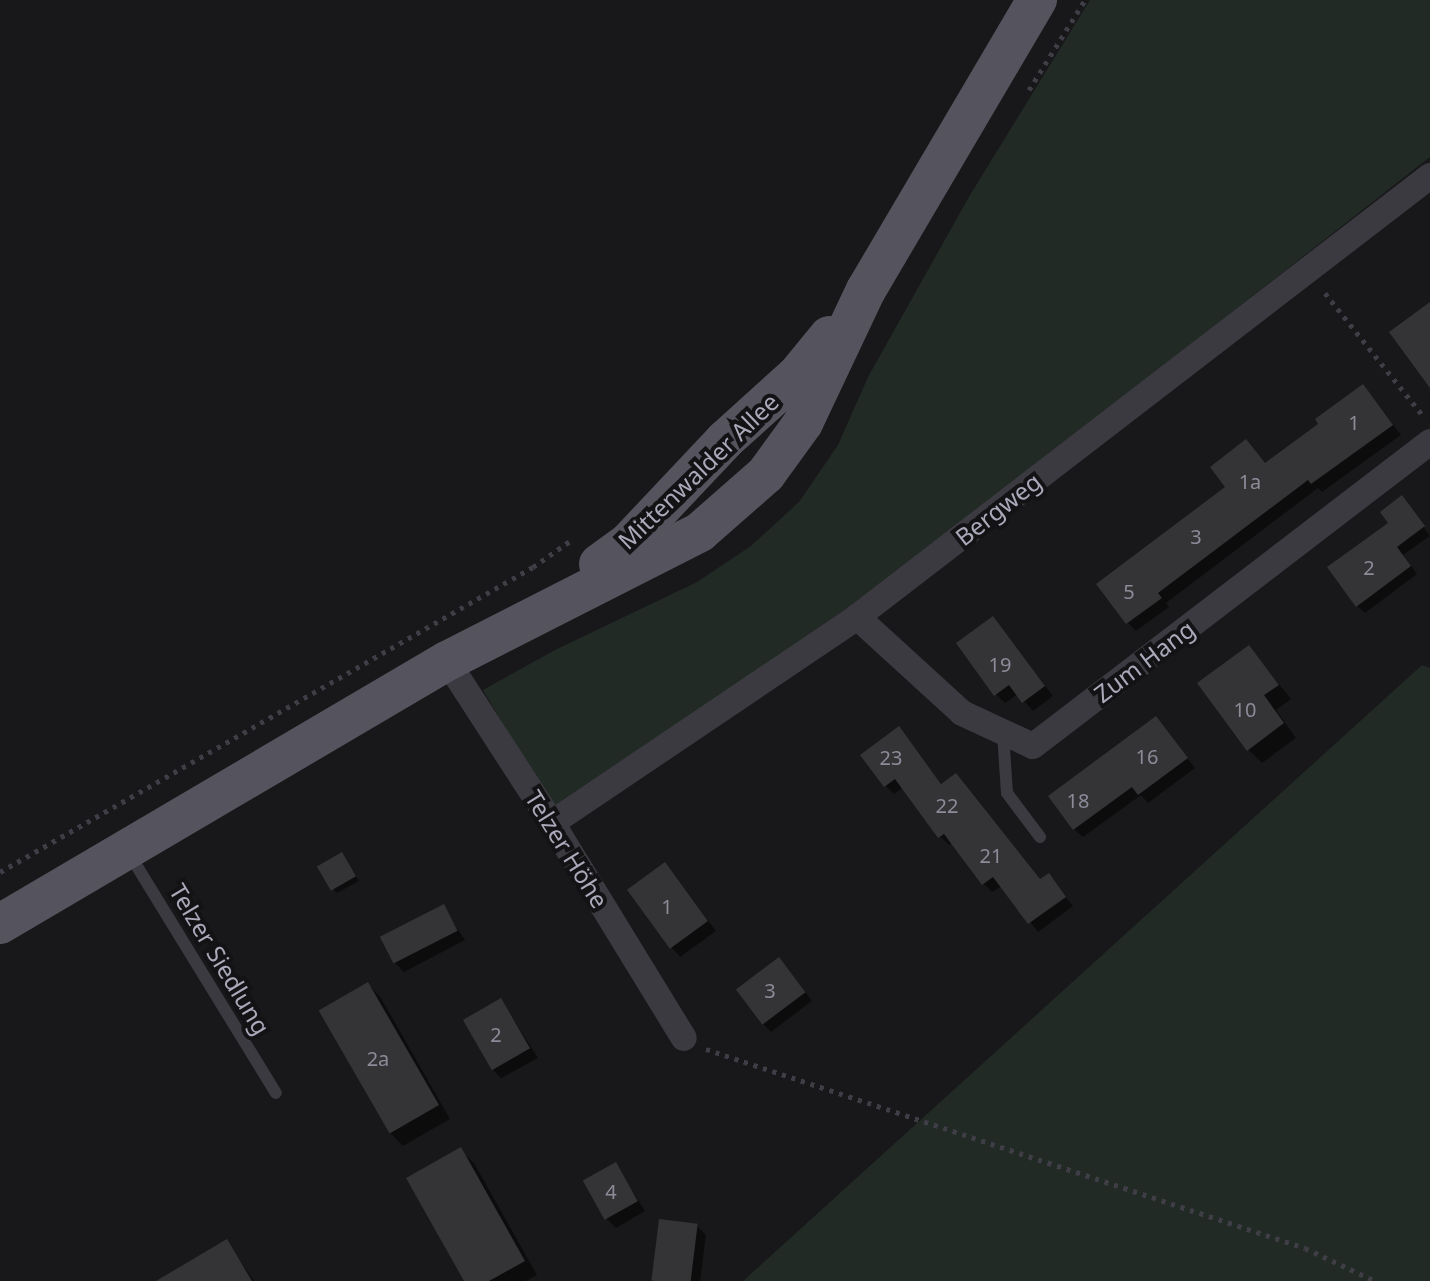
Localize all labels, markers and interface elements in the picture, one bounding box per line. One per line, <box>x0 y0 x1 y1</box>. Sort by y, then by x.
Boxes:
street label: Mittenwalder Allee <box>612 387 784 555</box>
house number: 1 <box>1348 410 1360 434</box>
street label: Bergweg <box>949 467 1047 551</box>
house number: 1a <box>1239 469 1261 493</box>
house number: 3 <box>1190 524 1202 548</box>
house number: 2 <box>1363 555 1375 579</box>
house number: 5 <box>1123 579 1135 603</box>
street label: Zum Hang <box>1088 614 1200 708</box>
house number: 19 <box>989 652 1011 676</box>
house number: 10 <box>1234 697 1256 721</box>
house number: 16 <box>1136 744 1158 768</box>
house number: 23 <box>880 745 902 769</box>
street label: Telzer Höhe <box>520 785 614 913</box>
house number: 18 <box>1067 788 1089 812</box>
house number: 22 <box>936 793 958 817</box>
house number: 21 <box>980 843 1002 867</box>
street label: Telzer Siedlung <box>164 878 276 1040</box>
house number: 1 <box>661 894 673 918</box>
house number: 3 <box>764 978 776 1002</box>
house number: 2 <box>490 1022 502 1046</box>
house number: 2a <box>367 1046 389 1070</box>
house number: 4 <box>605 1179 617 1203</box>

